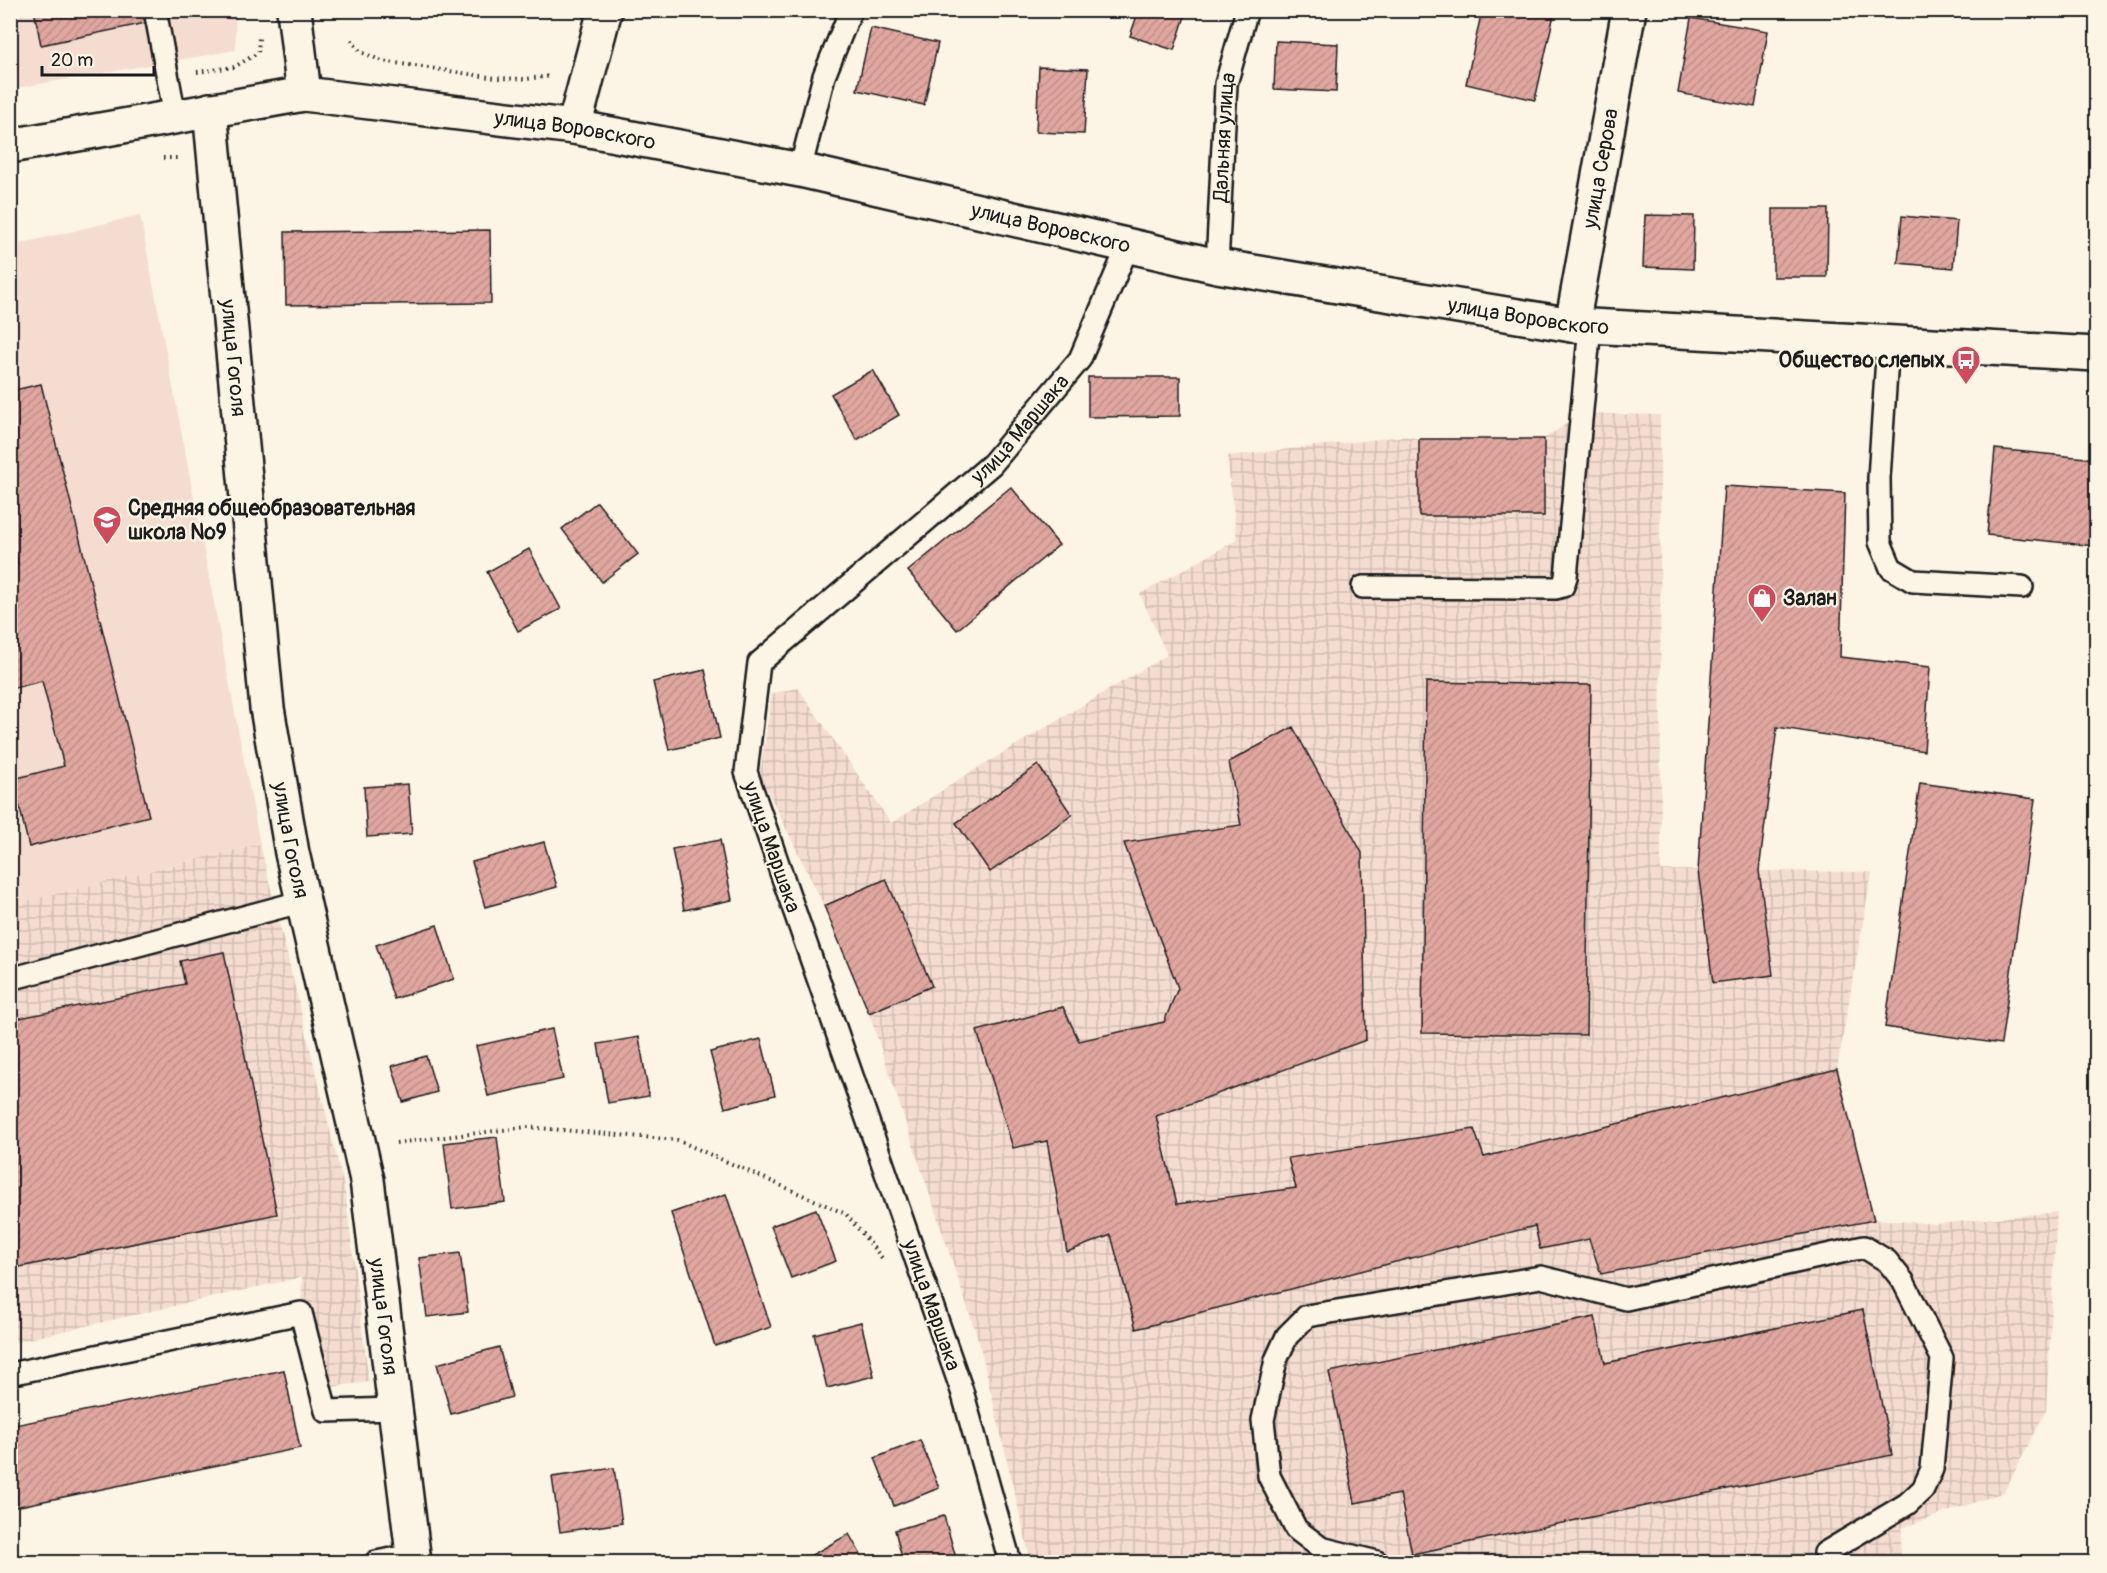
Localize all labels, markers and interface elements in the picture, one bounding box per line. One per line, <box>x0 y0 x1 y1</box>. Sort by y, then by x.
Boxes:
scale bar <box>42 39 154 77</box>
text: 20 m <box>51 49 93 72</box>
street label: Дальняя улица <box>1207 69 1243 204</box>
street label: улица Воровского <box>492 104 658 156</box>
street label: улица Серова <box>1577 106 1625 232</box>
street label: улица Воровского <box>967 197 1133 260</box>
street label: улица Воровского <box>1445 291 1610 341</box>
street label: улица Гоголя <box>214 297 252 418</box>
bus stop icon: Общество слепых <box>1950 344 1982 386</box>
place label: Общество слепых <box>1779 347 1945 374</box>
street label: улица Маршака <box>965 369 1075 491</box>
place label: Средняя общеобразовательная школа №9 <box>128 495 416 546</box>
school or university icon: Средняя общеобразовательная школа №9 <box>91 504 123 546</box>
shop icon: Залан <box>1746 582 1778 624</box>
place label: Залан <box>1783 585 1837 612</box>
street label: улица Маршака <box>736 777 807 916</box>
street label: улица Гоголя <box>266 779 315 901</box>
street label: улица Маршака <box>896 1235 967 1374</box>
street label: улица Гоголя <box>363 1256 404 1377</box>

